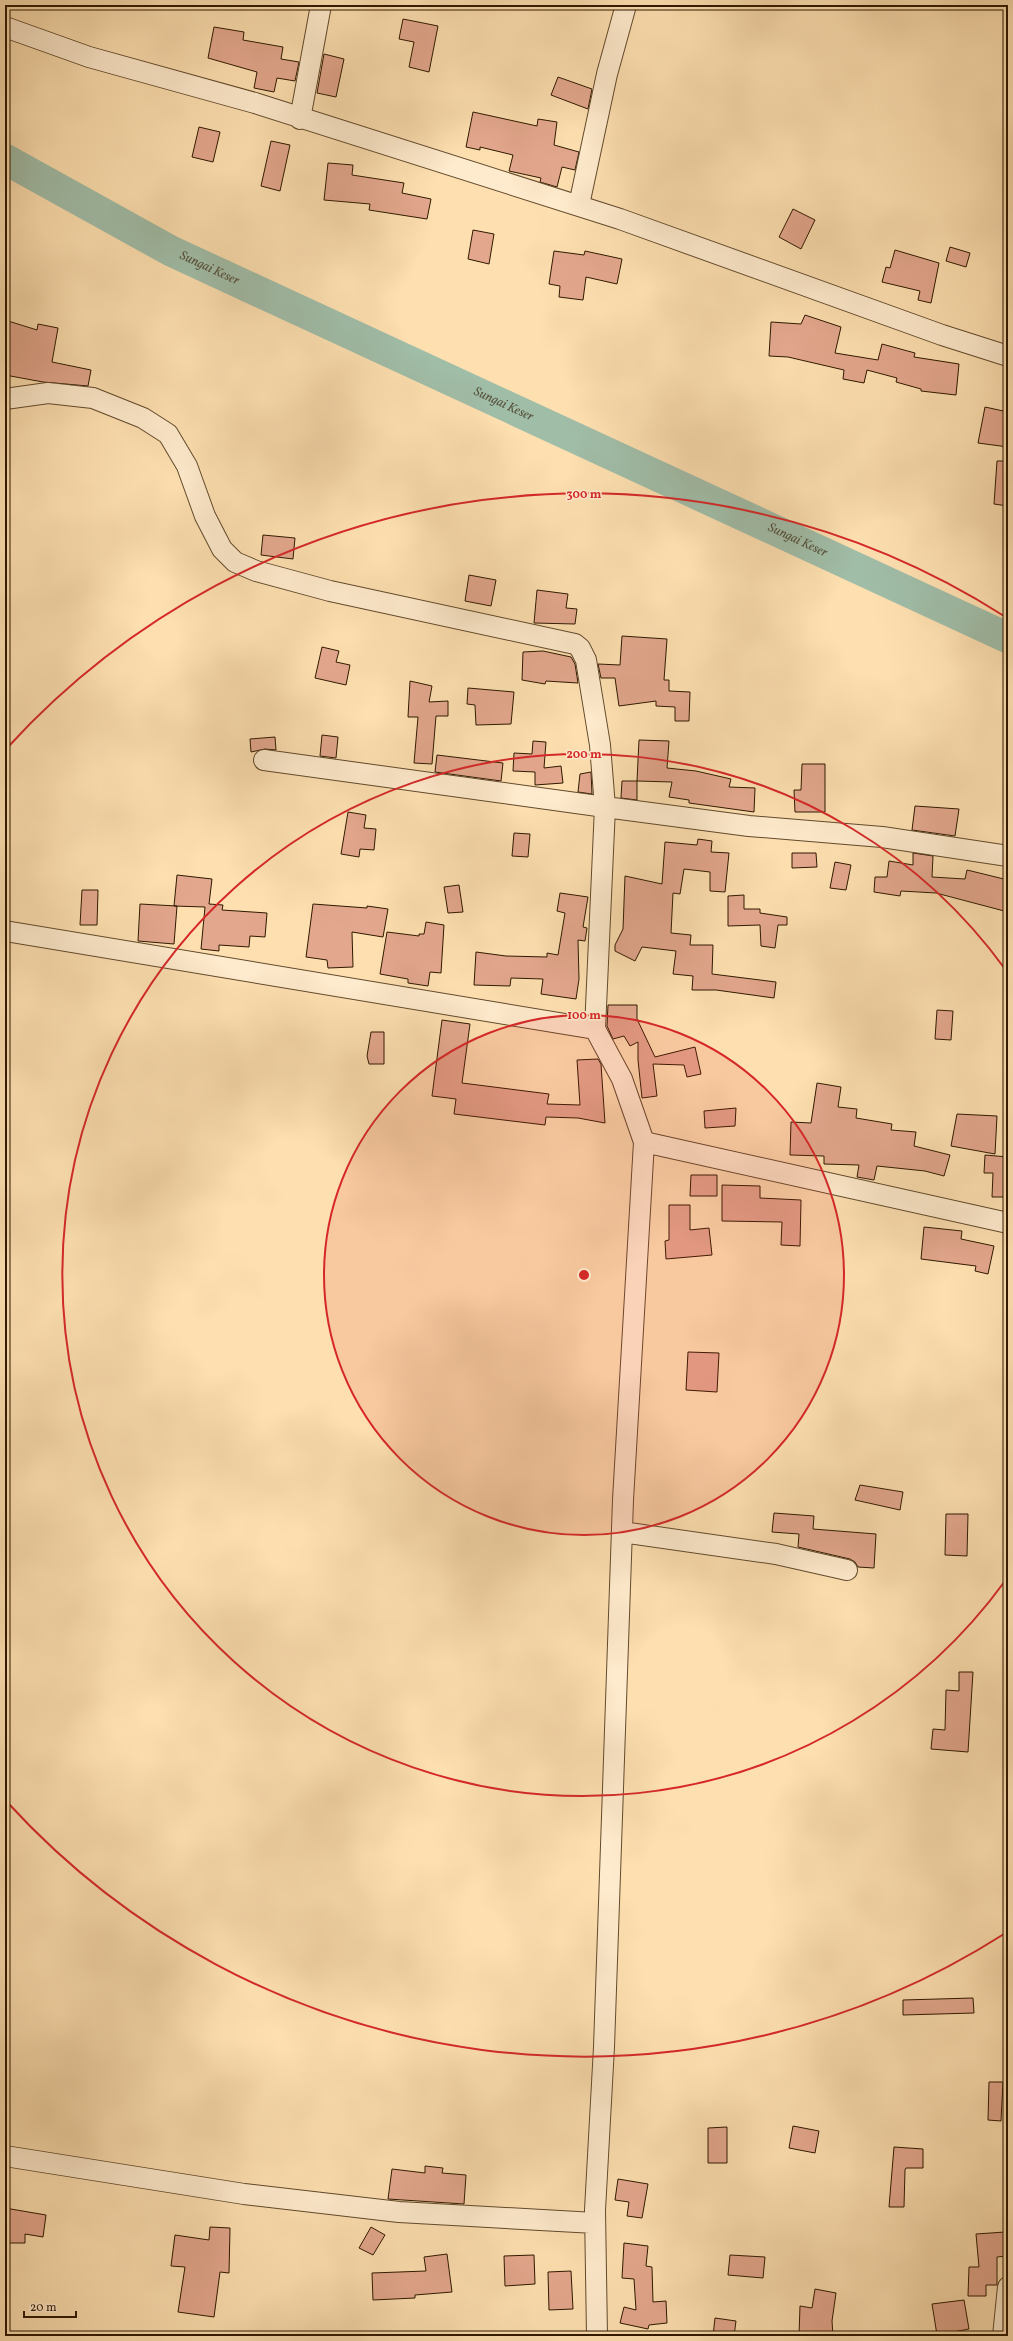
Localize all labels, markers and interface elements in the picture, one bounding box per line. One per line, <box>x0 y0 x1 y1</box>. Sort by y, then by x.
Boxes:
water label: Sungai Keser <box>177 247 242 290</box>
water label: Sungai Keser <box>471 383 536 426</box>
text: 300 m <box>567 487 602 503</box>
water label: Sungai Keser <box>765 519 830 562</box>
text: 200 m <box>566 747 602 763</box>
text: 100 m <box>567 1008 601 1024</box>
centre of rings <box>577 1268 591 1282</box>
scale bar <box>24 2293 76 2319</box>
text: 20 m <box>30 2300 57 2316</box>

